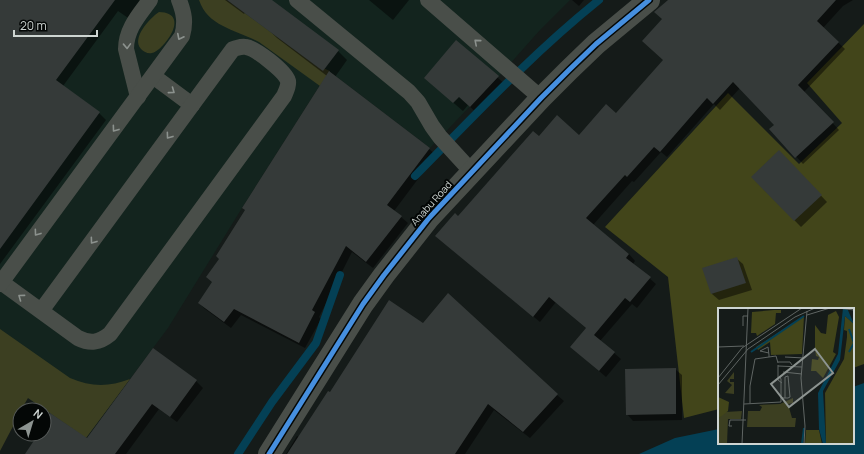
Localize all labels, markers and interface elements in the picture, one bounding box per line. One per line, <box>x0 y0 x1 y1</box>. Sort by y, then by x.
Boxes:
scale bar <box>14 12 97 38</box>
text: 20 m <box>20 17 47 34</box>
one-way arrow <box>178 33 185 40</box>
one-way arrow <box>474 40 482 47</box>
one-way arrow <box>123 43 131 49</box>
one-way arrow <box>168 86 175 93</box>
one-way arrow <box>112 124 119 131</box>
one-way arrow <box>167 132 174 139</box>
street label: Anabu Road <box>407 178 455 228</box>
one-way arrow <box>35 229 42 236</box>
one-way arrow <box>90 237 97 244</box>
one-way arrow <box>19 295 26 302</box>
inset map <box>718 308 854 444</box>
north arrow <box>12 402 52 442</box>
text: N <box>31 405 46 422</box>

